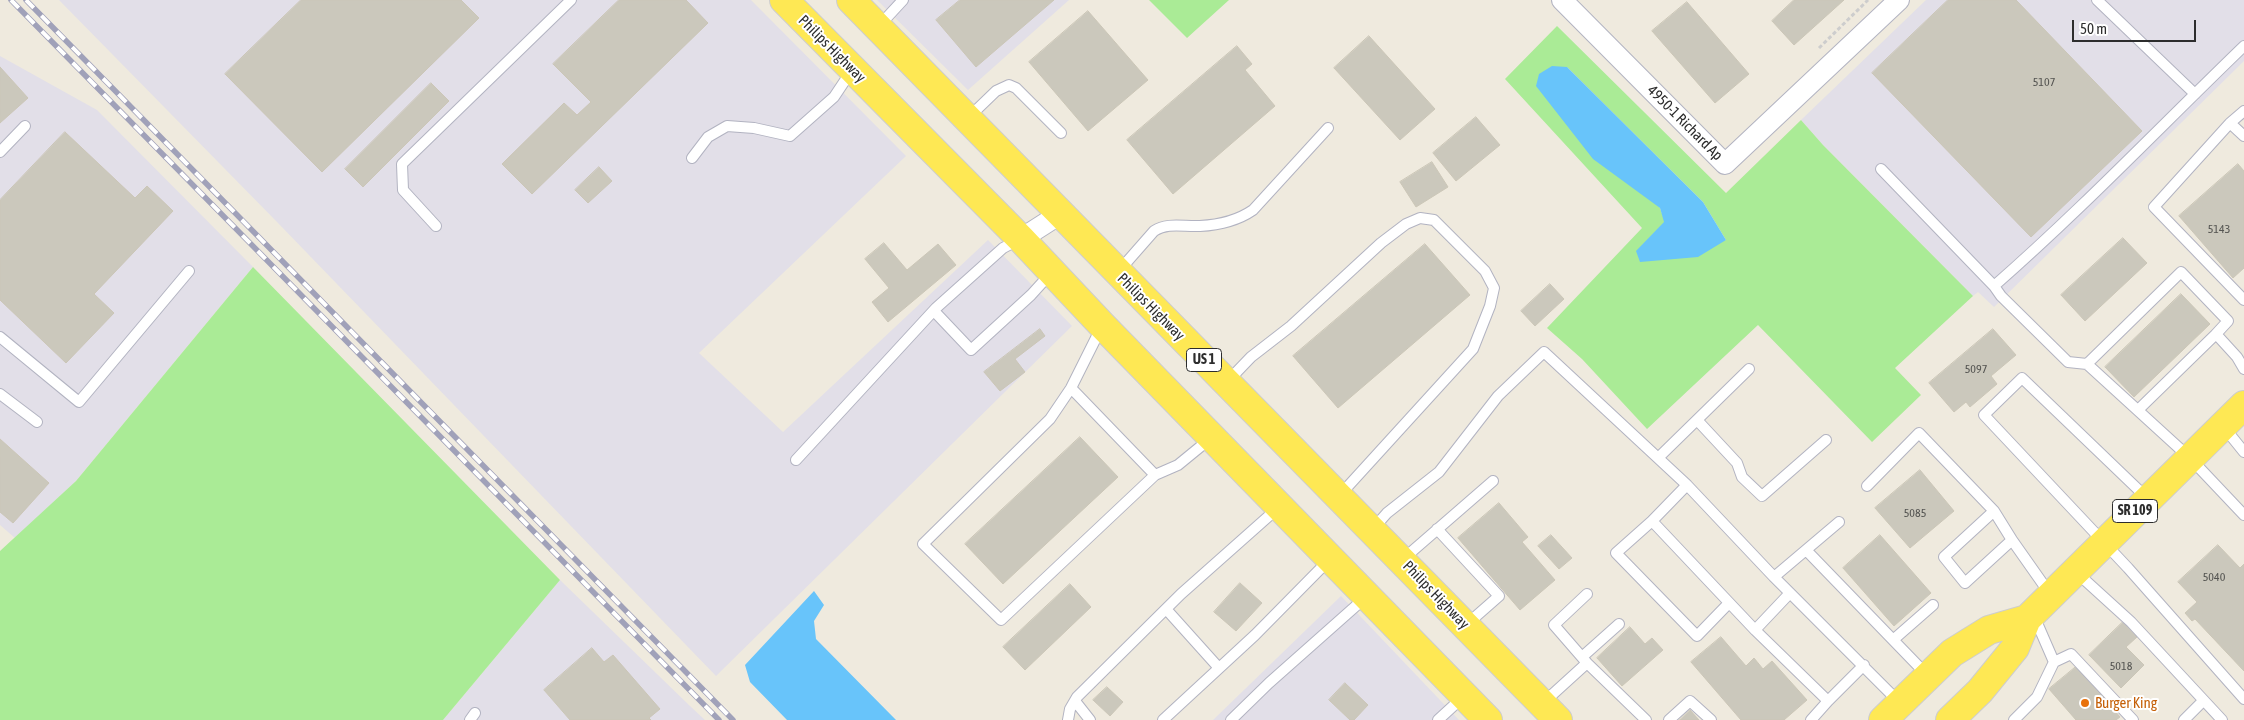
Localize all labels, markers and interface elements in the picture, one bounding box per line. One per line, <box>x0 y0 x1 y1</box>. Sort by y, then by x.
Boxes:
scale bar <box>2074 10 2198 42</box>
street label: Philips Highway <box>795 12 869 86</box>
text: 50 m <box>2080 20 2107 37</box>
house number: 5107 <box>2033 75 2055 89</box>
street label: 4950-1 Richard Ap <box>1644 82 1726 164</box>
house number: 5143 <box>2208 222 2230 236</box>
street label: Philips Highway <box>1114 270 1188 344</box>
road number: US 1 <box>1186 348 1222 372</box>
house number: 5097 <box>1965 362 1987 376</box>
road number: SR 109 <box>2112 500 2158 522</box>
house number: 5085 <box>1904 506 1926 520</box>
street label: Philips Highway <box>1399 557 1473 633</box>
house number: 5040 <box>2203 570 2225 584</box>
house number: 5018 <box>2110 659 2132 673</box>
place label: Burger King <box>2095 694 2157 712</box>
marker: Burger King <box>2079 697 2091 709</box>

